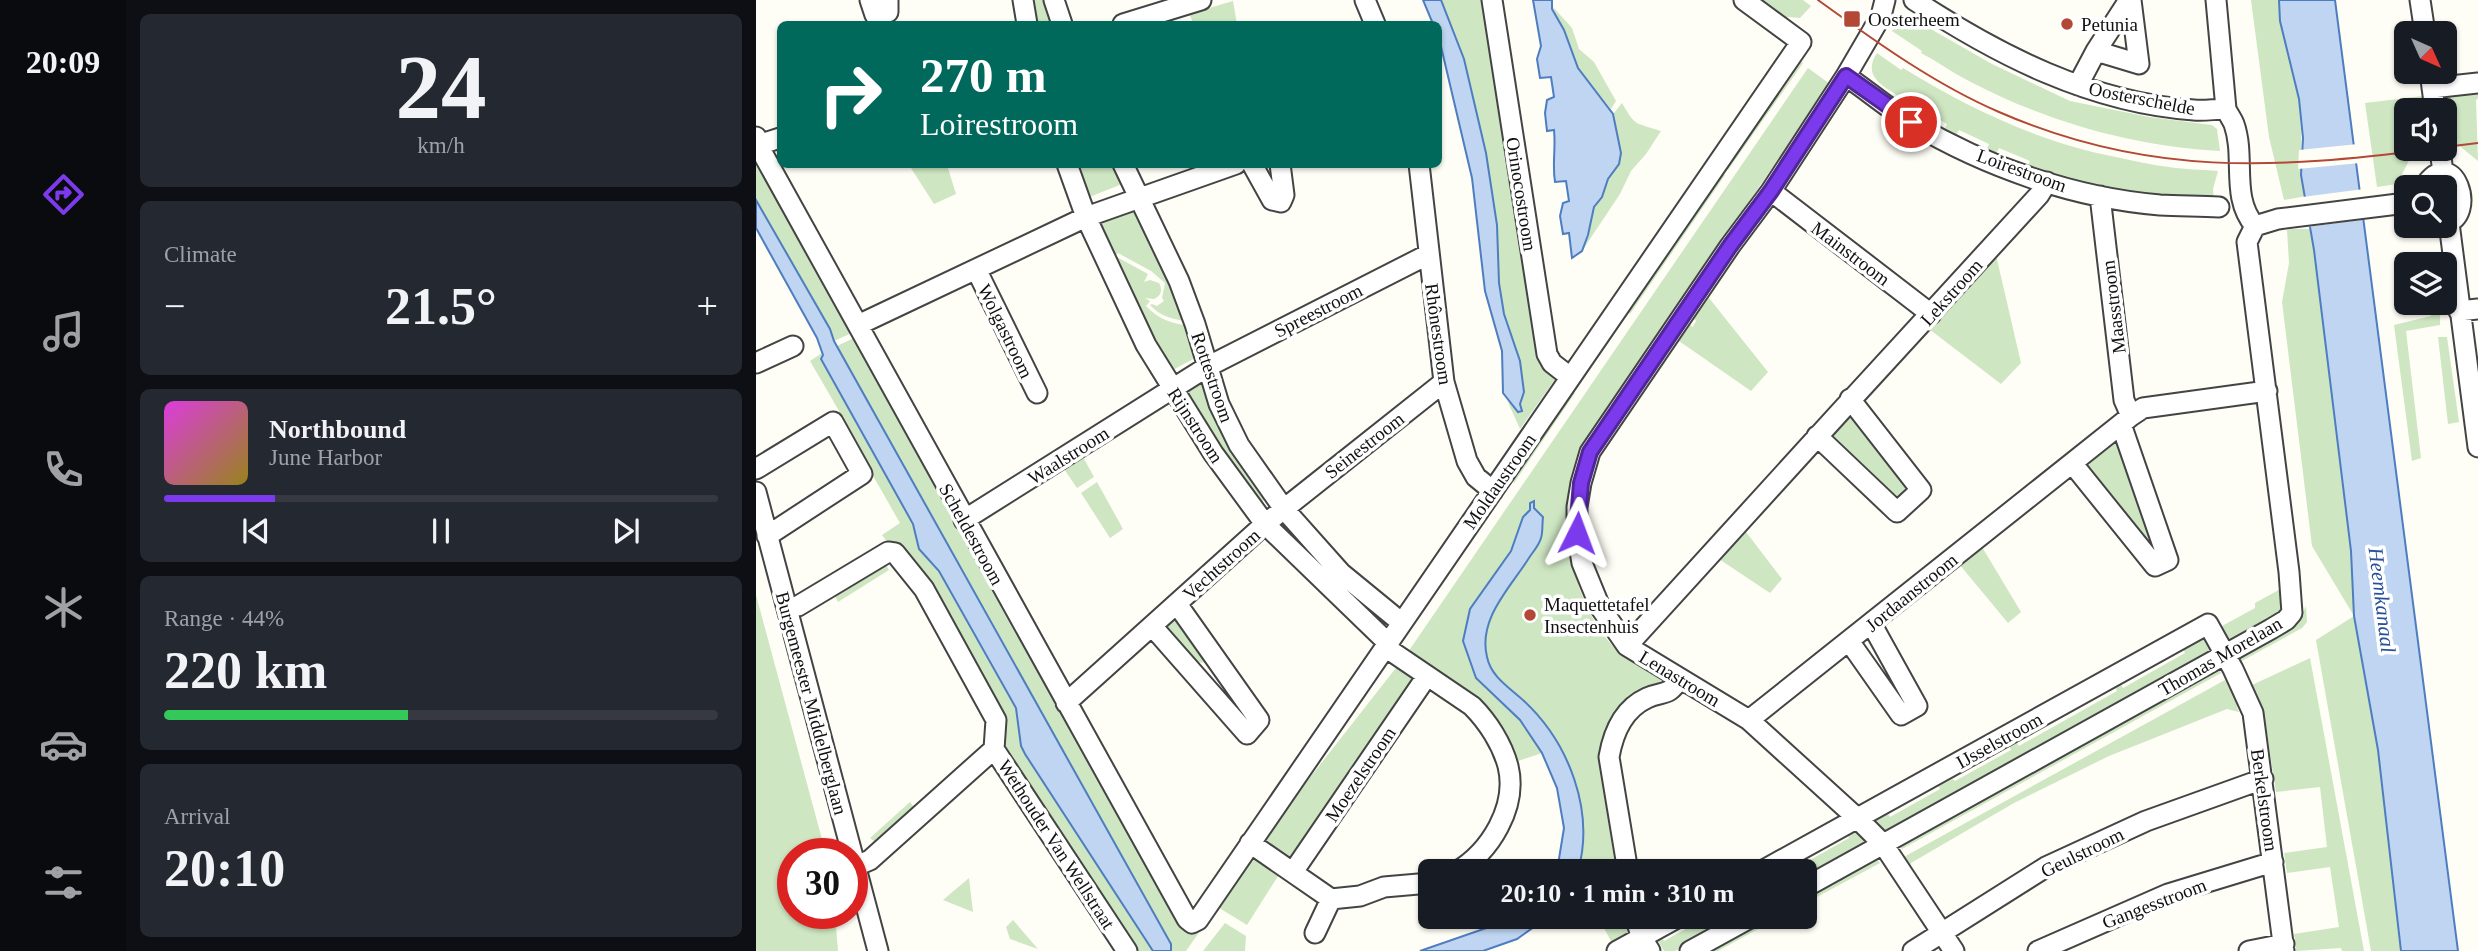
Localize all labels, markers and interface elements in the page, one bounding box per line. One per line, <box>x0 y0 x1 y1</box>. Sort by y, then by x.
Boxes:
marker: Oosterheem <box>1842 9 1862 29</box>
place label: Oosterheem <box>1868 9 1960 30</box>
place label: Petunia <box>2081 14 2139 35</box>
marker: Petunia <box>2059 16 2075 32</box>
north arrow <box>2394 21 2457 84</box>
map controls <box>2394 21 2457 315</box>
text: 24 <box>396 37 487 138</box>
text: 20:09 <box>26 44 100 80</box>
text: 270 m <box>920 48 1047 103</box>
icon: right <box>805 49 896 140</box>
street label: Oosterschelde <box>2087 78 2197 119</box>
pin <box>1881 92 1941 152</box>
button: sound <box>2394 98 2457 161</box>
icon: arrive <box>1892 103 1930 141</box>
text: Loirestroom <box>920 106 1078 142</box>
text: km/h <box>417 133 465 158</box>
street label: Orinocostroom <box>1502 136 1541 253</box>
street label: Loirestroom <box>1974 145 2070 196</box>
icon: directions <box>39 170 88 219</box>
button: search <box>2394 175 2457 238</box>
street label: Mainstroom <box>1807 217 1894 290</box>
text: Climate <box>164 242 237 267</box>
button: layers <box>2394 252 2457 315</box>
street label: Lekstroom <box>1916 255 1987 330</box>
street label: Maasstroom <box>2097 259 2130 355</box>
text: 21.5° <box>385 278 497 335</box>
street label: Spreestroom <box>1271 279 1366 342</box>
street label: Wolgastroom <box>974 281 1037 382</box>
street label: Rhônestroom <box>1421 282 1456 386</box>
text: − <box>164 285 185 327</box>
text: + <box>697 285 718 327</box>
icon: music <box>39 307 88 356</box>
street label: Rottestroom <box>1187 329 1238 425</box>
street label: Rijnstroom <box>1163 384 1228 467</box>
street label: Seinestroom <box>1320 408 1408 483</box>
text: Northbound <box>269 415 406 444</box>
street label: Waalstroom <box>1024 422 1113 489</box>
street label: Moldaustroom <box>1459 429 1540 533</box>
icon: phone <box>39 445 88 494</box>
text: June Harbor <box>269 445 382 470</box>
street label: Scheldestroom <box>935 480 1008 589</box>
position arrow <box>1540 496 1614 570</box>
icon: previous <box>237 512 275 550</box>
icon: pause <box>422 512 460 550</box>
icon: next <box>607 512 645 550</box>
street label: Vechtstroom <box>1179 524 1264 604</box>
water label: Heemkanaal <box>2363 545 2400 654</box>
street label: Jordaanstroom <box>1861 549 1962 636</box>
icon: climate <box>39 583 88 632</box>
street label: Burgemeester Middelberglaan <box>772 589 852 817</box>
place label: Maquettetafel Insectenhuis <box>1544 594 1650 637</box>
text: Range · 44% <box>164 606 284 631</box>
marker: Maquettetafel Insectenhuis <box>1522 607 1538 623</box>
street label: Thomas Morelaan <box>2155 612 2286 700</box>
text: 220 km <box>164 642 327 699</box>
street label: Lenastroom <box>1635 646 1724 711</box>
street label: IJsselstroom <box>1953 708 2046 773</box>
icon: car <box>39 720 88 769</box>
street label: Moezelstroom <box>1321 723 1400 826</box>
street label: Berkelstroom <box>2247 747 2282 853</box>
street label: Wethouder Van Wellstraat <box>994 756 1120 934</box>
text: Arrival <box>164 804 230 829</box>
street label: Geulstroom <box>2037 823 2127 882</box>
speed limit sign: 30 <box>777 838 868 929</box>
text: 20:10 <box>164 840 285 897</box>
icon: filters <box>39 858 88 907</box>
street label: Gangesstroom <box>2099 874 2209 933</box>
text: 20:10 · 1 min · 310 m <box>1501 879 1735 908</box>

